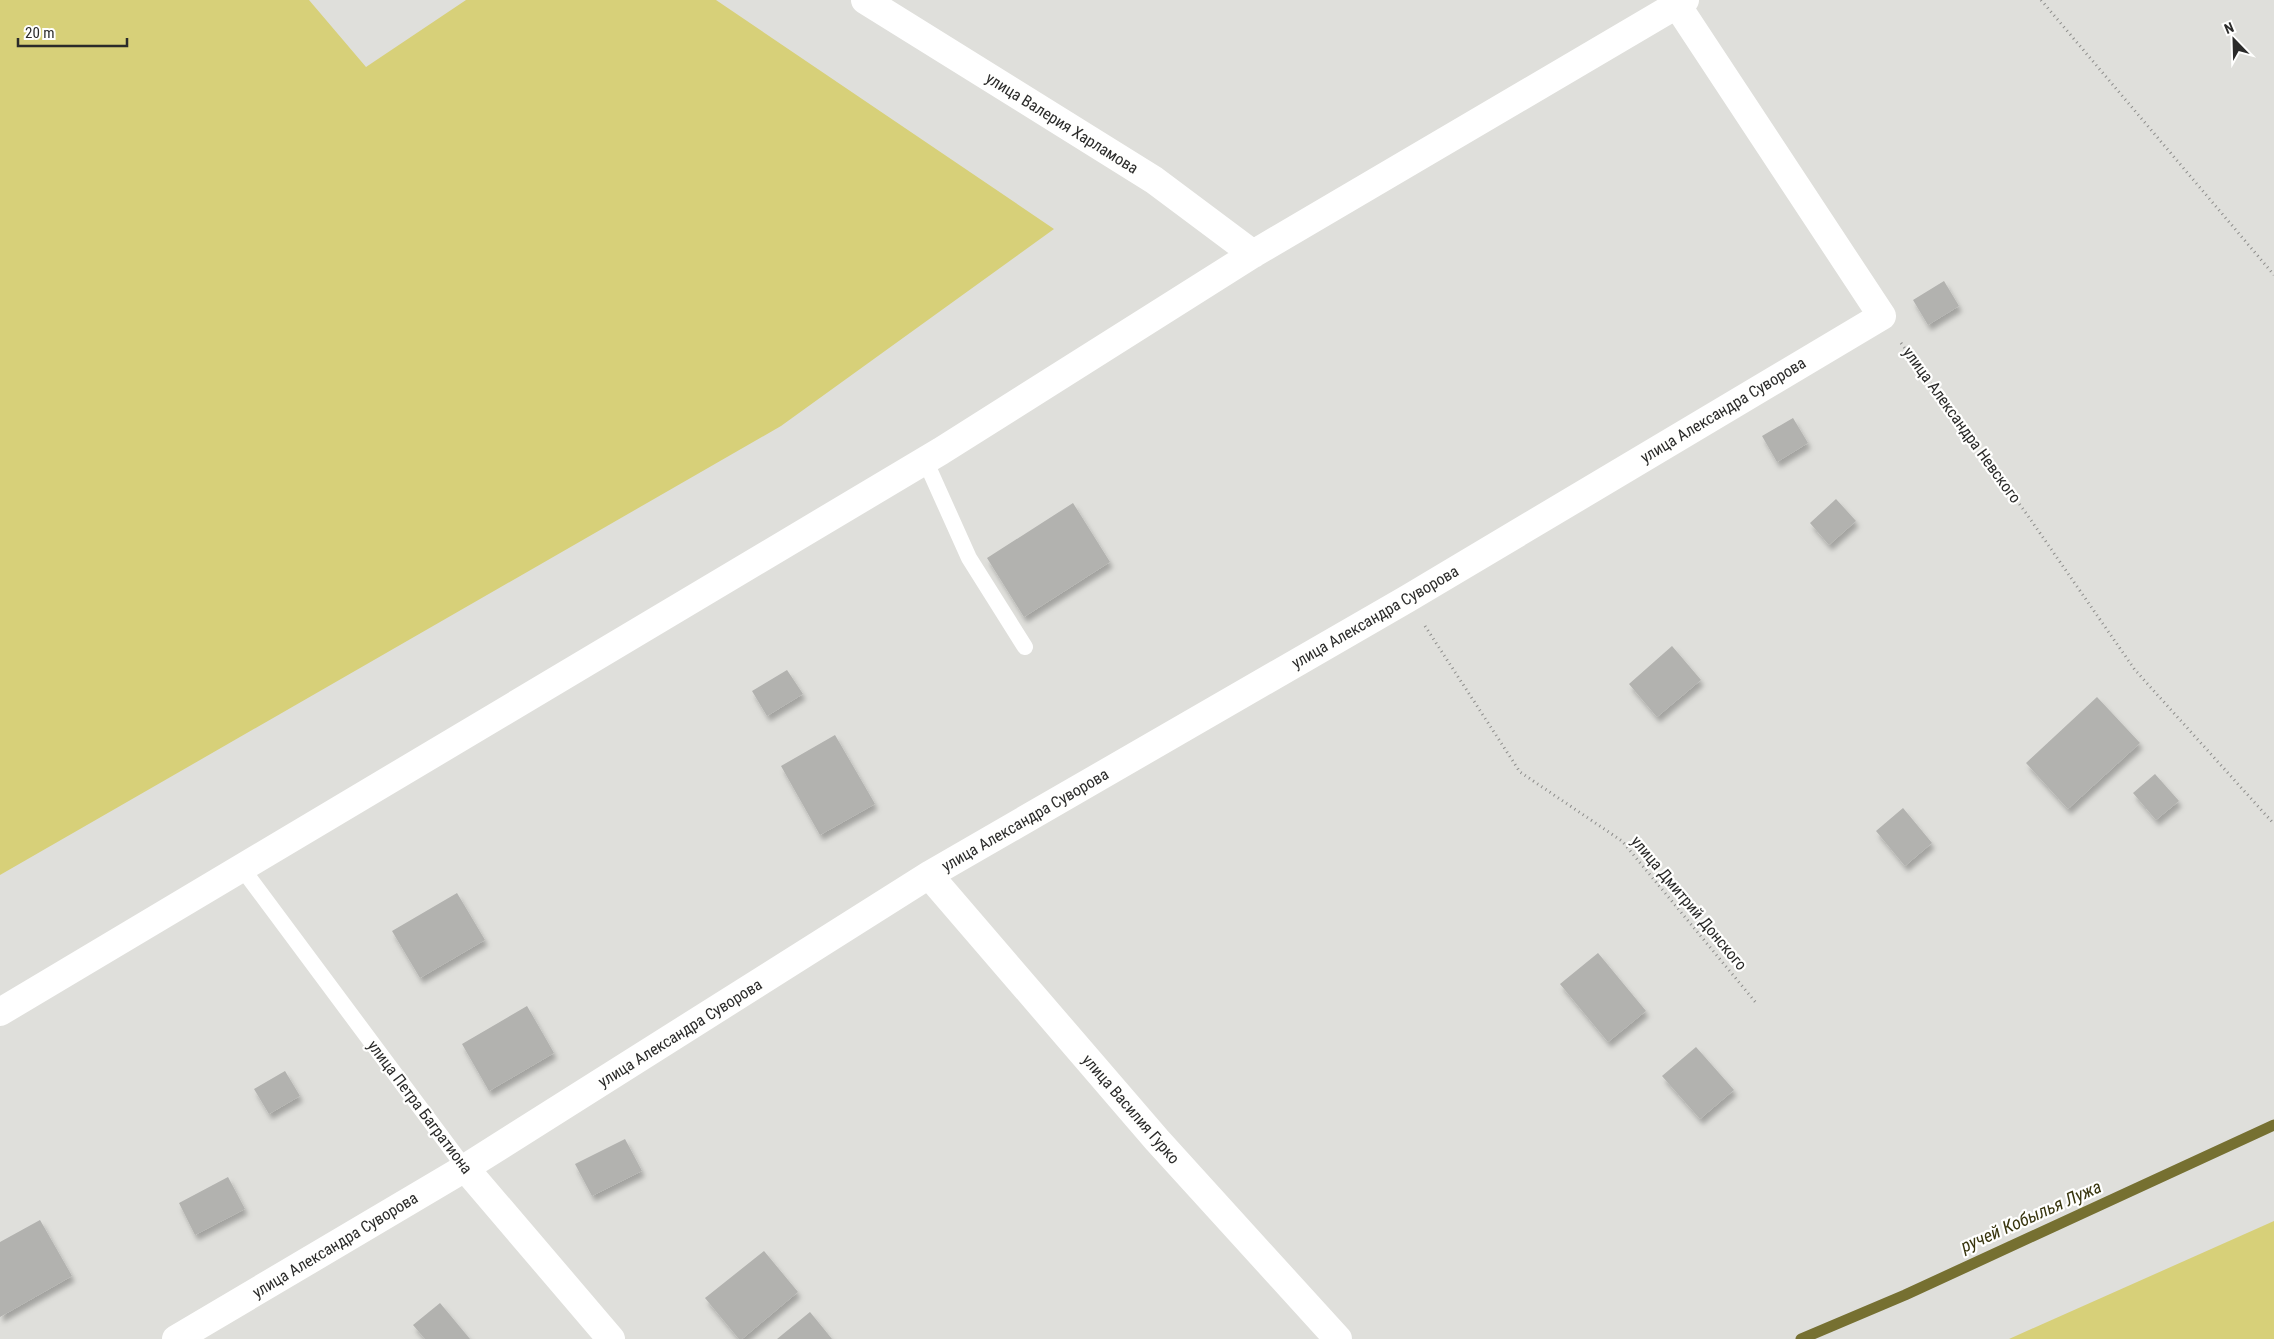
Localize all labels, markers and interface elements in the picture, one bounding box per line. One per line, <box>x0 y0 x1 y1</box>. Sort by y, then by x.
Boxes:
scale bar <box>18 15 126 47</box>
north arrow <box>2209 15 2259 65</box>
text: N <box>2222 19 2236 37</box>
text: 20 m <box>25 24 55 42</box>
street label: улица Валерия Харламова <box>982 68 1142 178</box>
street label: улица Александра Невского <box>1899 343 2025 507</box>
street label: улица Александра Суворова <box>1637 353 1809 467</box>
street label: улица Александра Суворова <box>1288 561 1462 673</box>
street label: улица Александра Суворова <box>938 764 1112 876</box>
street label: улица Дмитрий Донского <box>1627 832 1751 974</box>
street label: улица Александра Суворова <box>595 975 765 1091</box>
street label: улица Петра Багратиона <box>364 1036 476 1178</box>
street label: улица Василия Гурко <box>1078 1050 1184 1168</box>
water label: ручей Кобылья Лужа <box>1956 1176 2105 1257</box>
street label: улица Александра Суворова <box>249 1188 421 1302</box>

